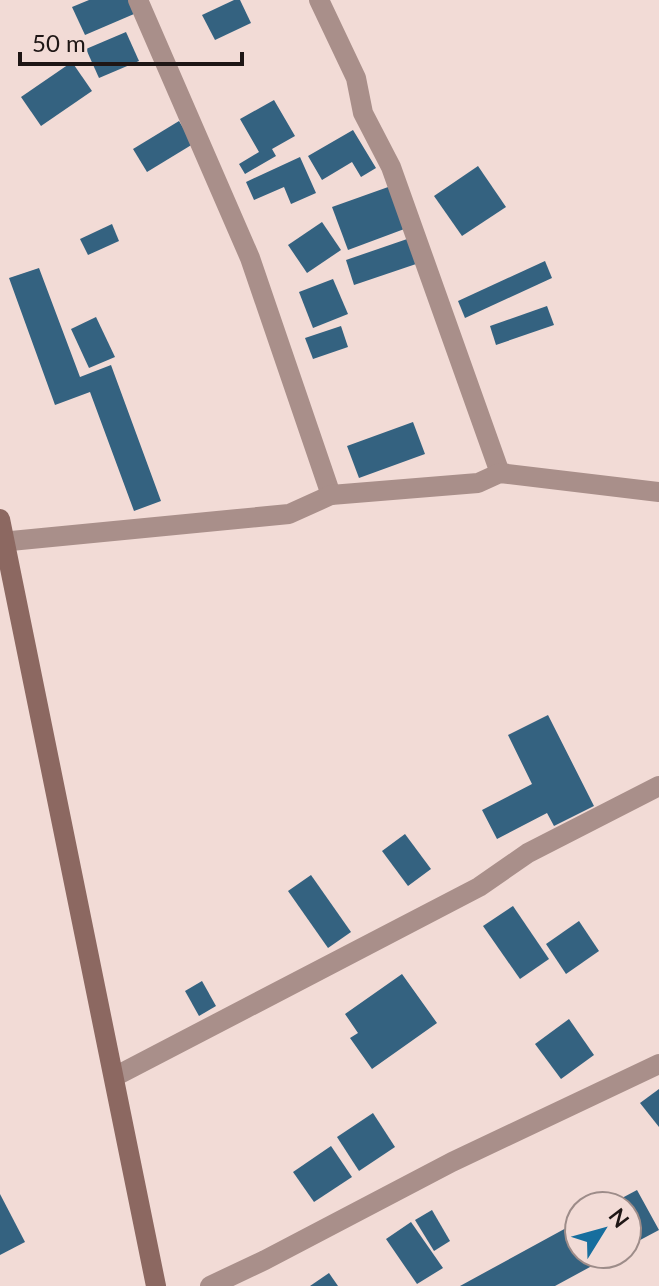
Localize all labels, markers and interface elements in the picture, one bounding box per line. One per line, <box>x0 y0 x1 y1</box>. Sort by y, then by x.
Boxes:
scale bar <box>20 16 242 66</box>
text: 50 m <box>32 28 86 57</box>
north arrow <box>563 1190 643 1270</box>
text: N <box>603 1203 635 1233</box>

